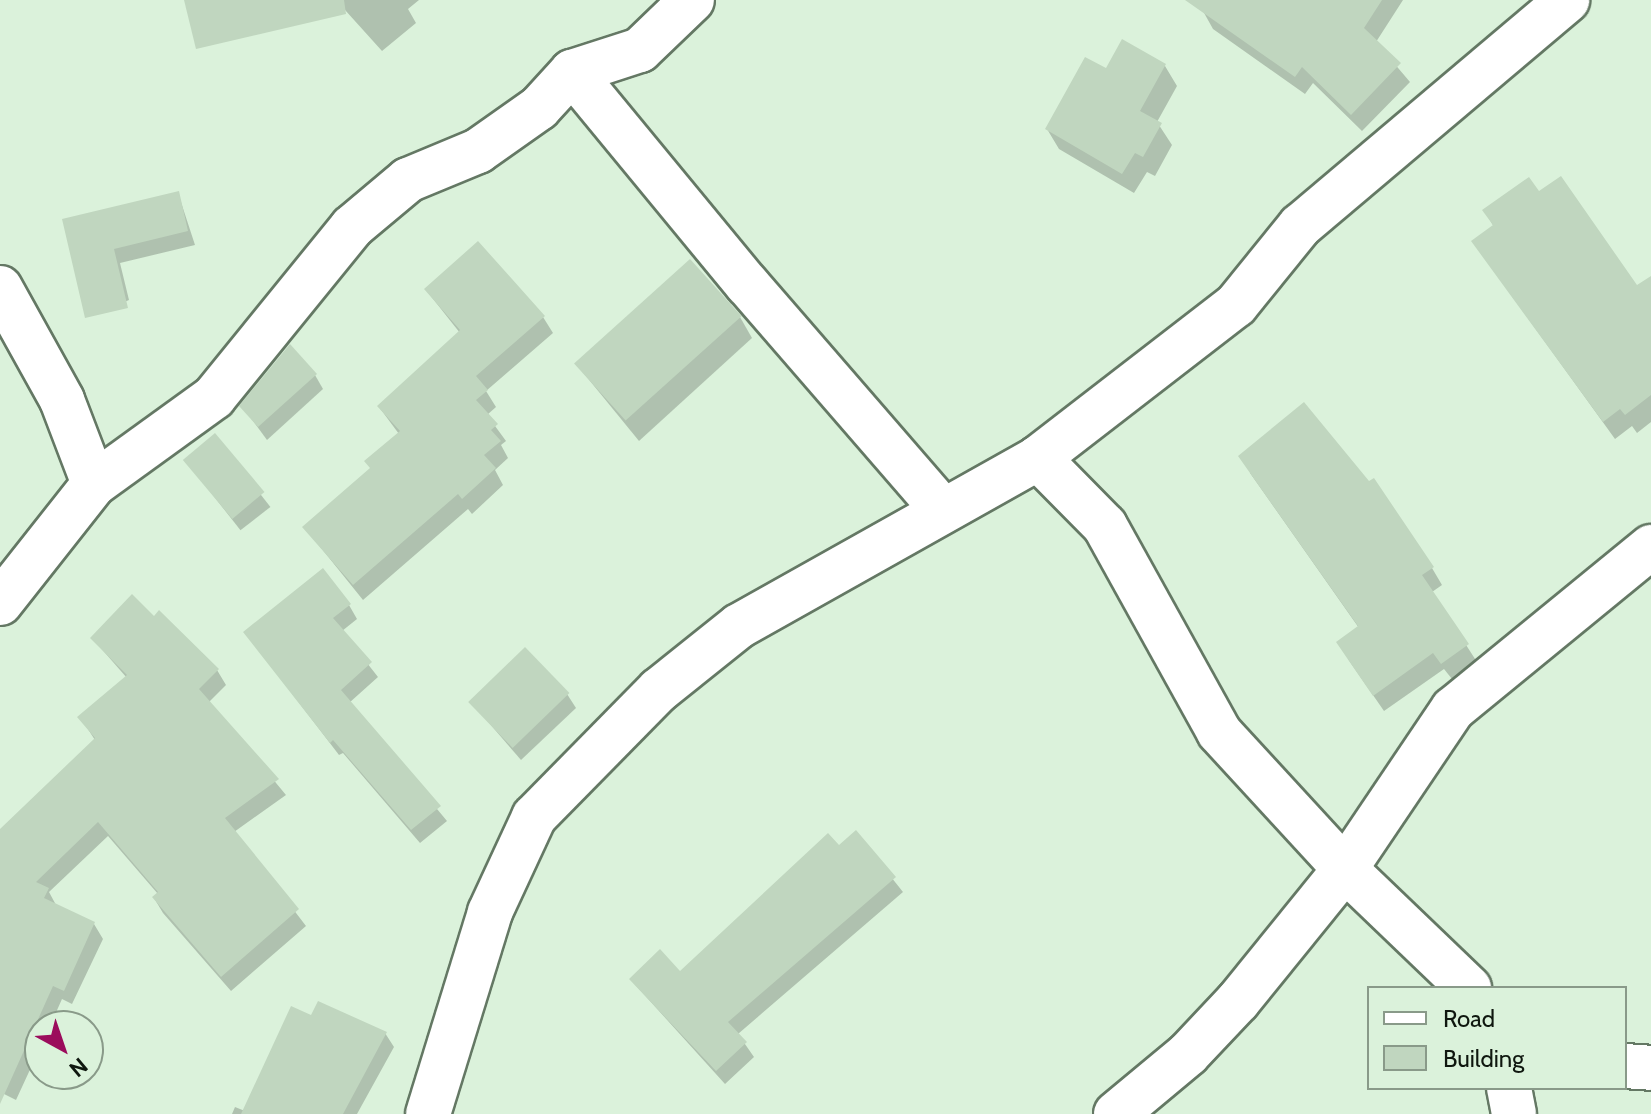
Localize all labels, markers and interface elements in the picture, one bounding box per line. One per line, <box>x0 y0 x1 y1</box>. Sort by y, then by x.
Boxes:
legend <box>1367 986 1627 1090</box>
text: Road <box>1443 1004 1495 1033</box>
north arrow <box>24 1010 104 1090</box>
text: Building <box>1443 1044 1524 1073</box>
text: N <box>64 1052 93 1083</box>

